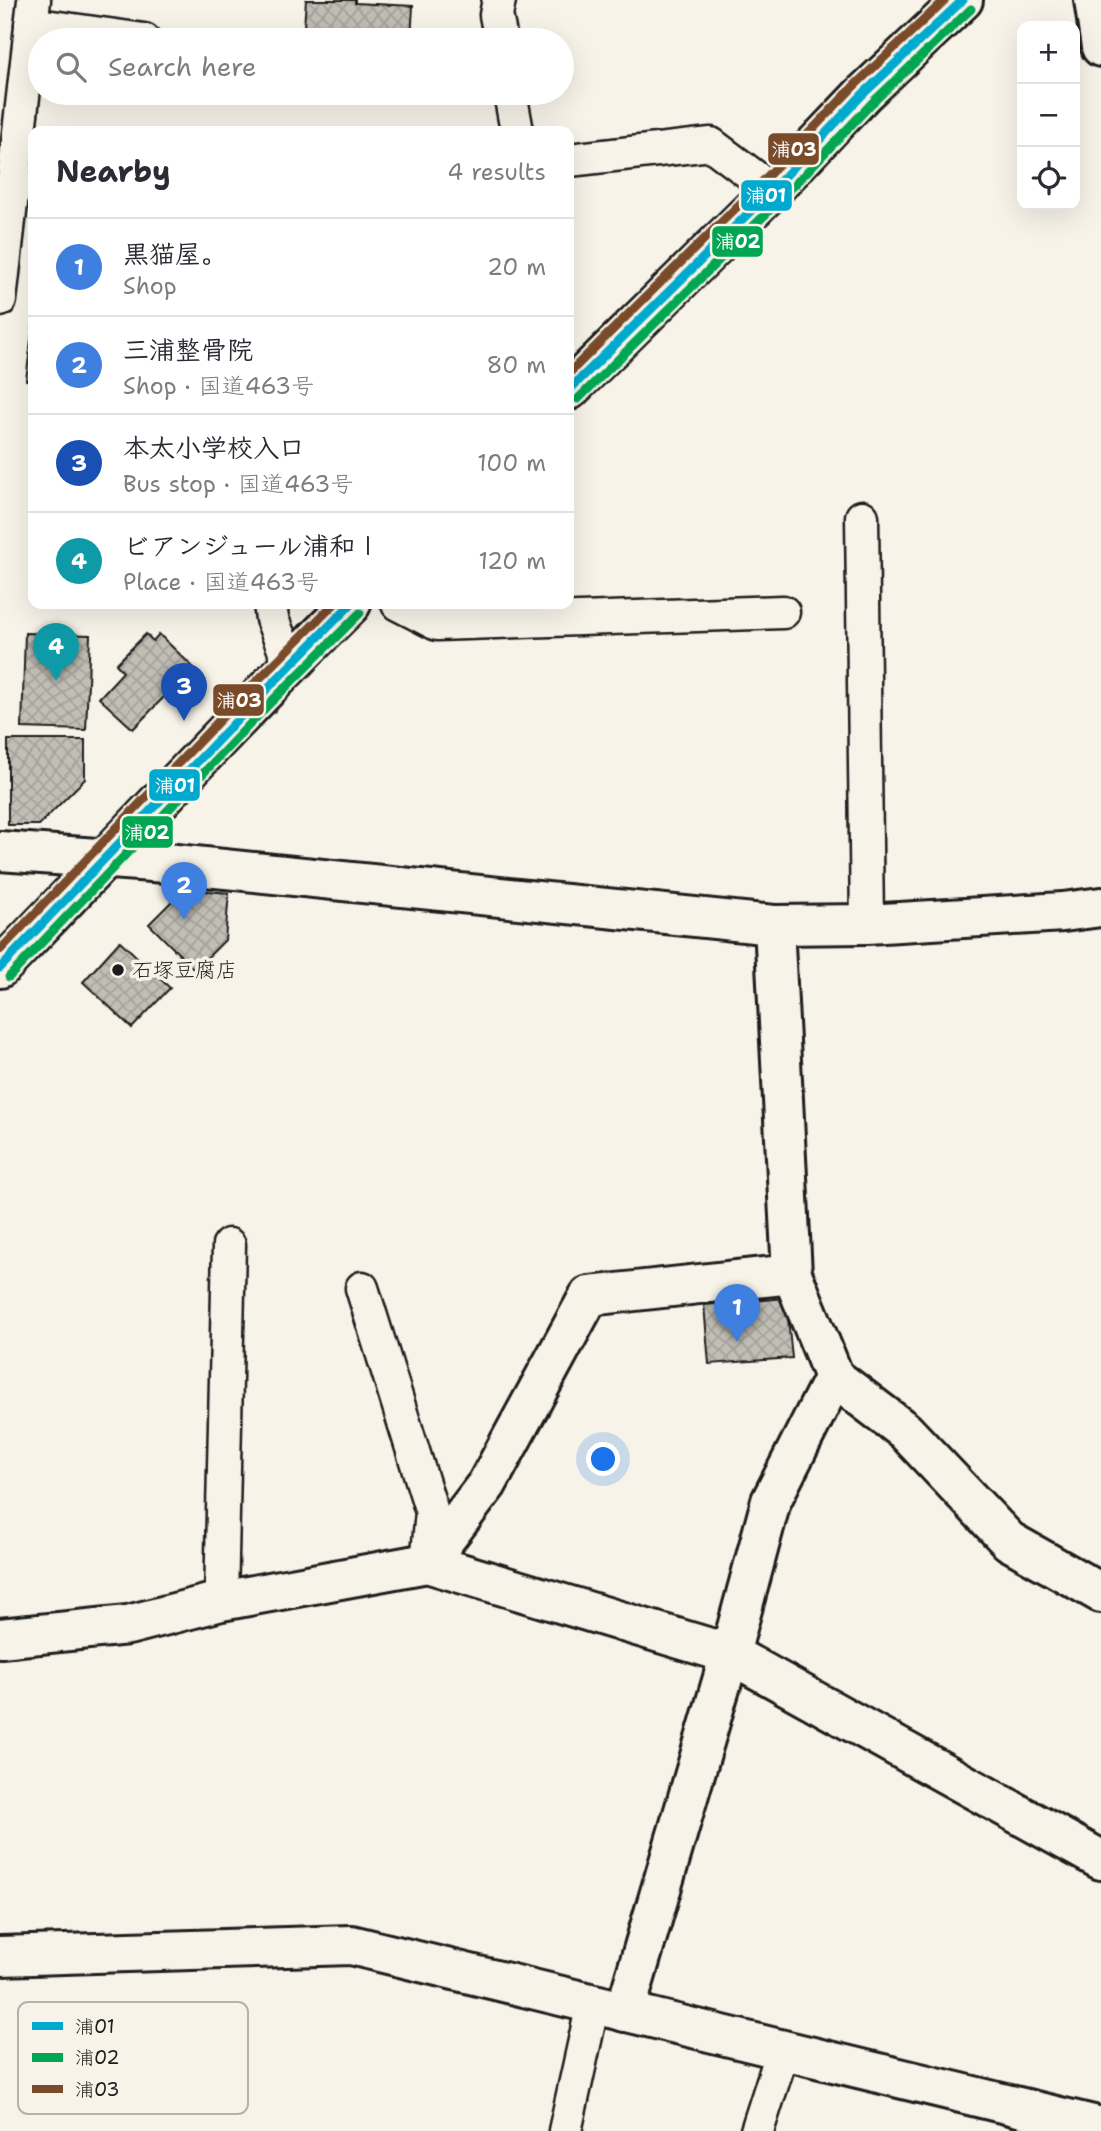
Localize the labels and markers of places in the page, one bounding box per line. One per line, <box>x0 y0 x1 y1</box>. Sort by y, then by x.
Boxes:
pin: 4 <box>33 623 79 681</box>
pin: 3 <box>161 663 207 721</box>
pin: 2 <box>161 862 207 920</box>
place label: 石塚豆腐店 <box>132 956 237 984</box>
marker: 石塚豆腐店 <box>110 962 126 978</box>
pin: 1 <box>714 1284 760 1342</box>

